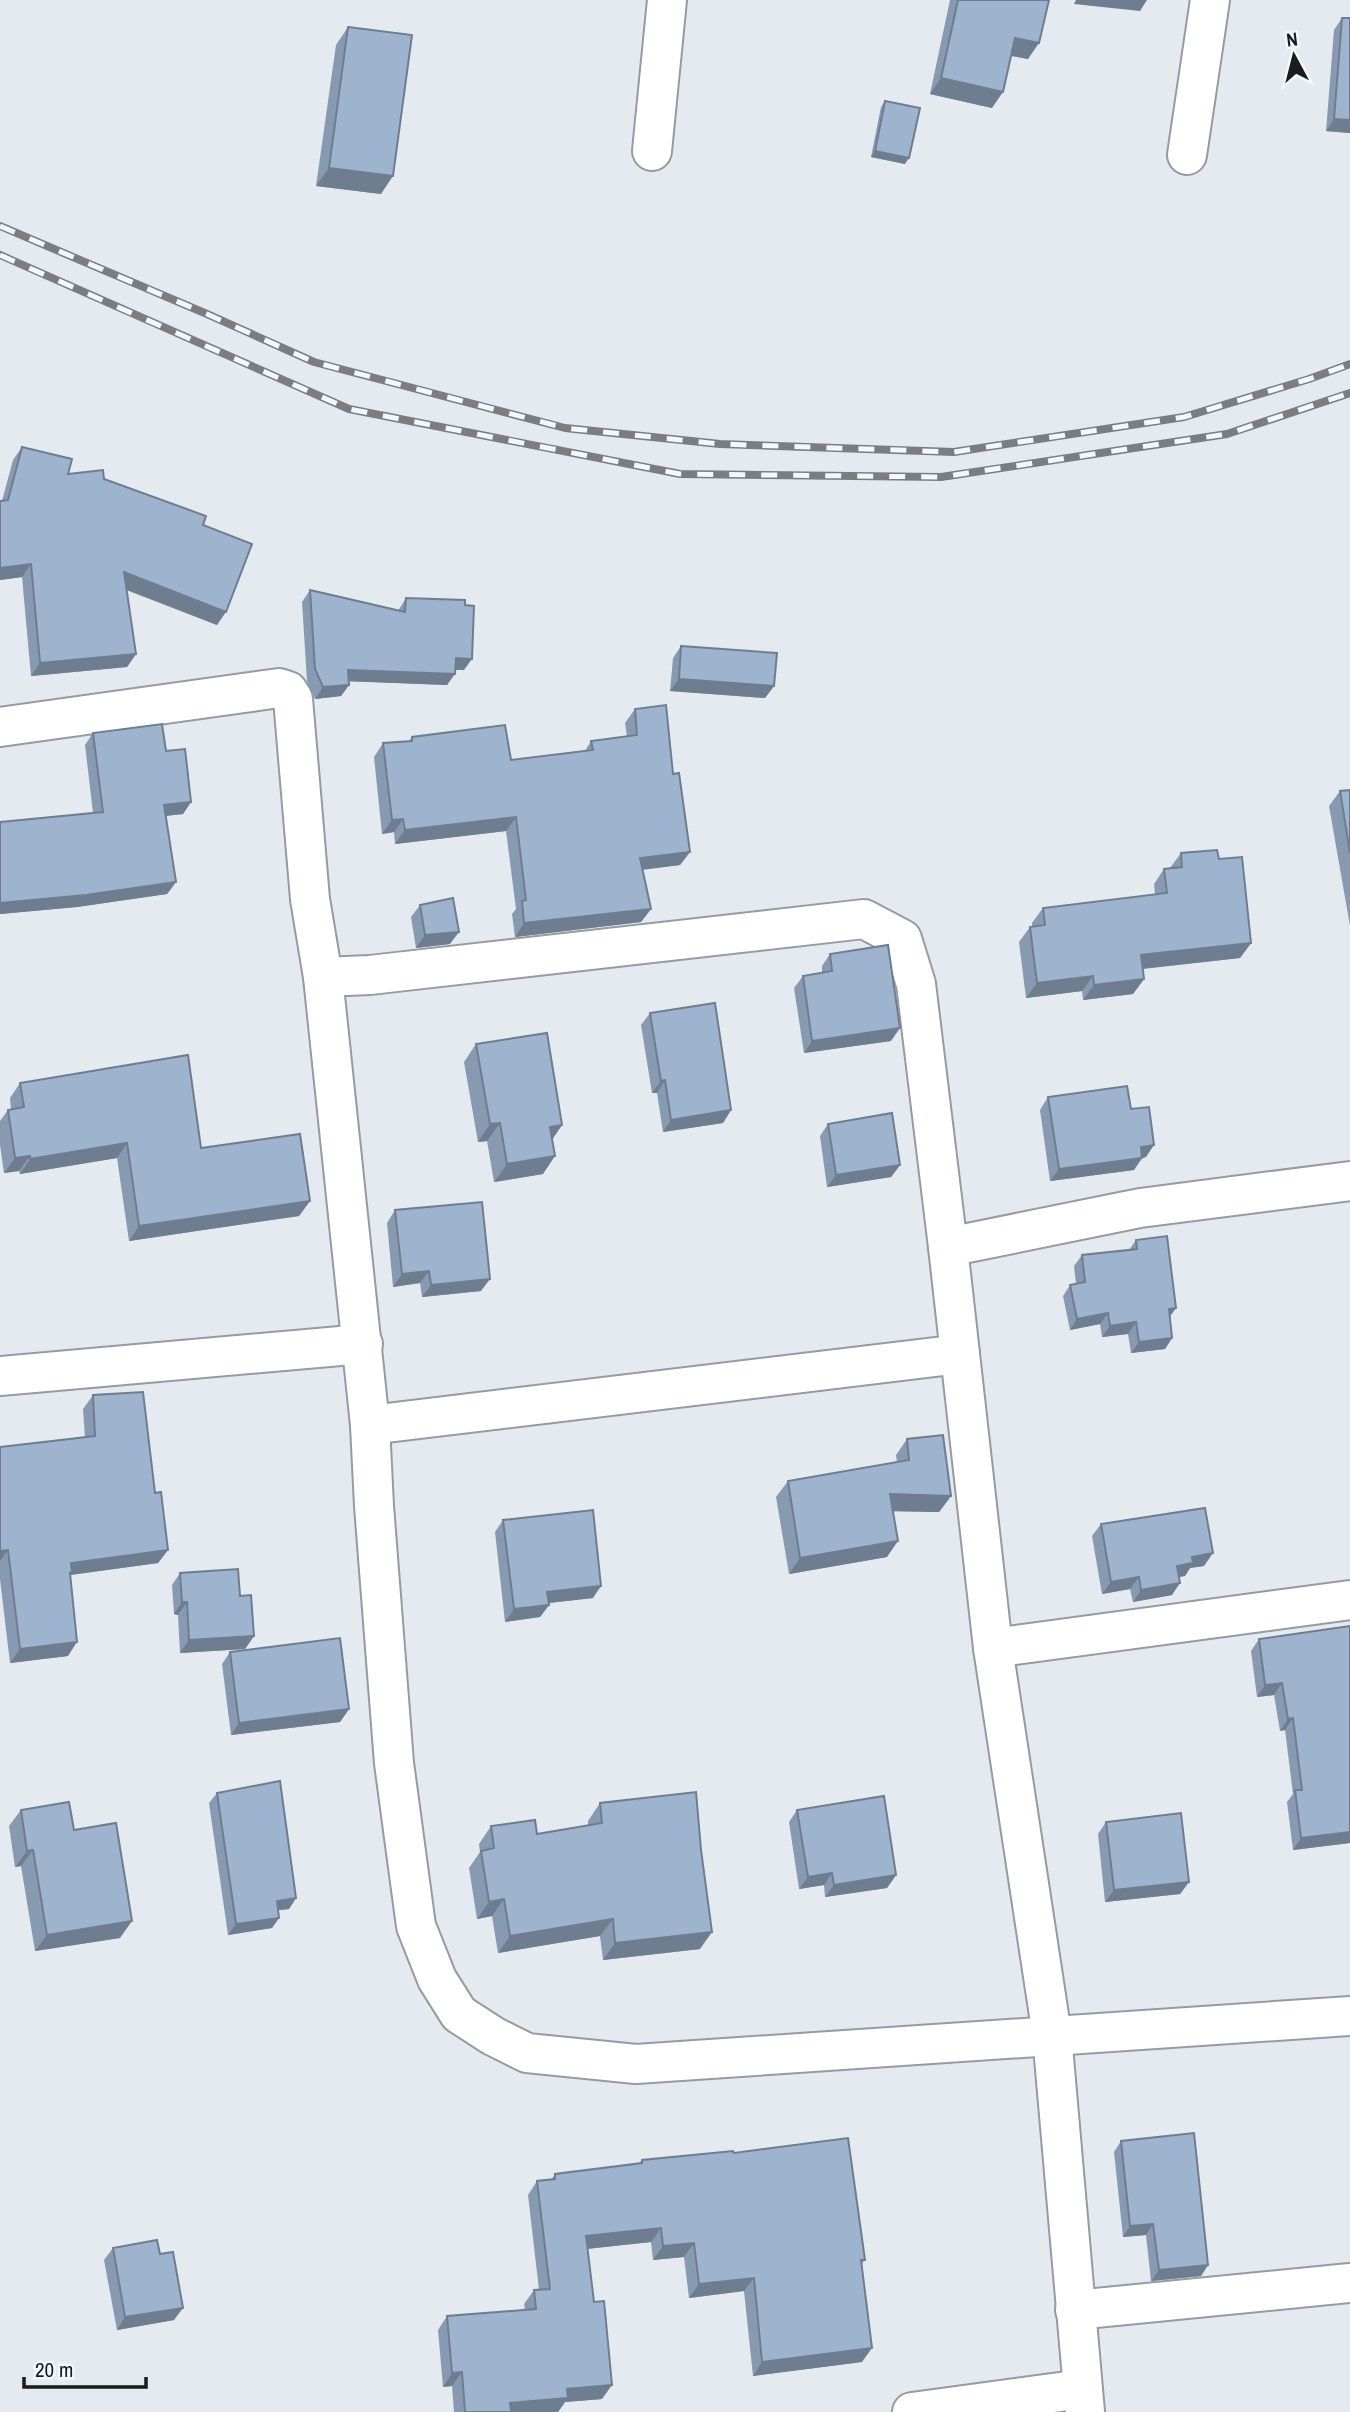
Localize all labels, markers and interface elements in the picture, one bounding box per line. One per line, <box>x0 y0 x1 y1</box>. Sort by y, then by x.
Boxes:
north arrow <box>1259 21 1329 91</box>
text: N <box>1285 26 1299 53</box>
scale bar <box>24 2346 147 2390</box>
text: 20 m <box>35 2355 73 2384</box>

